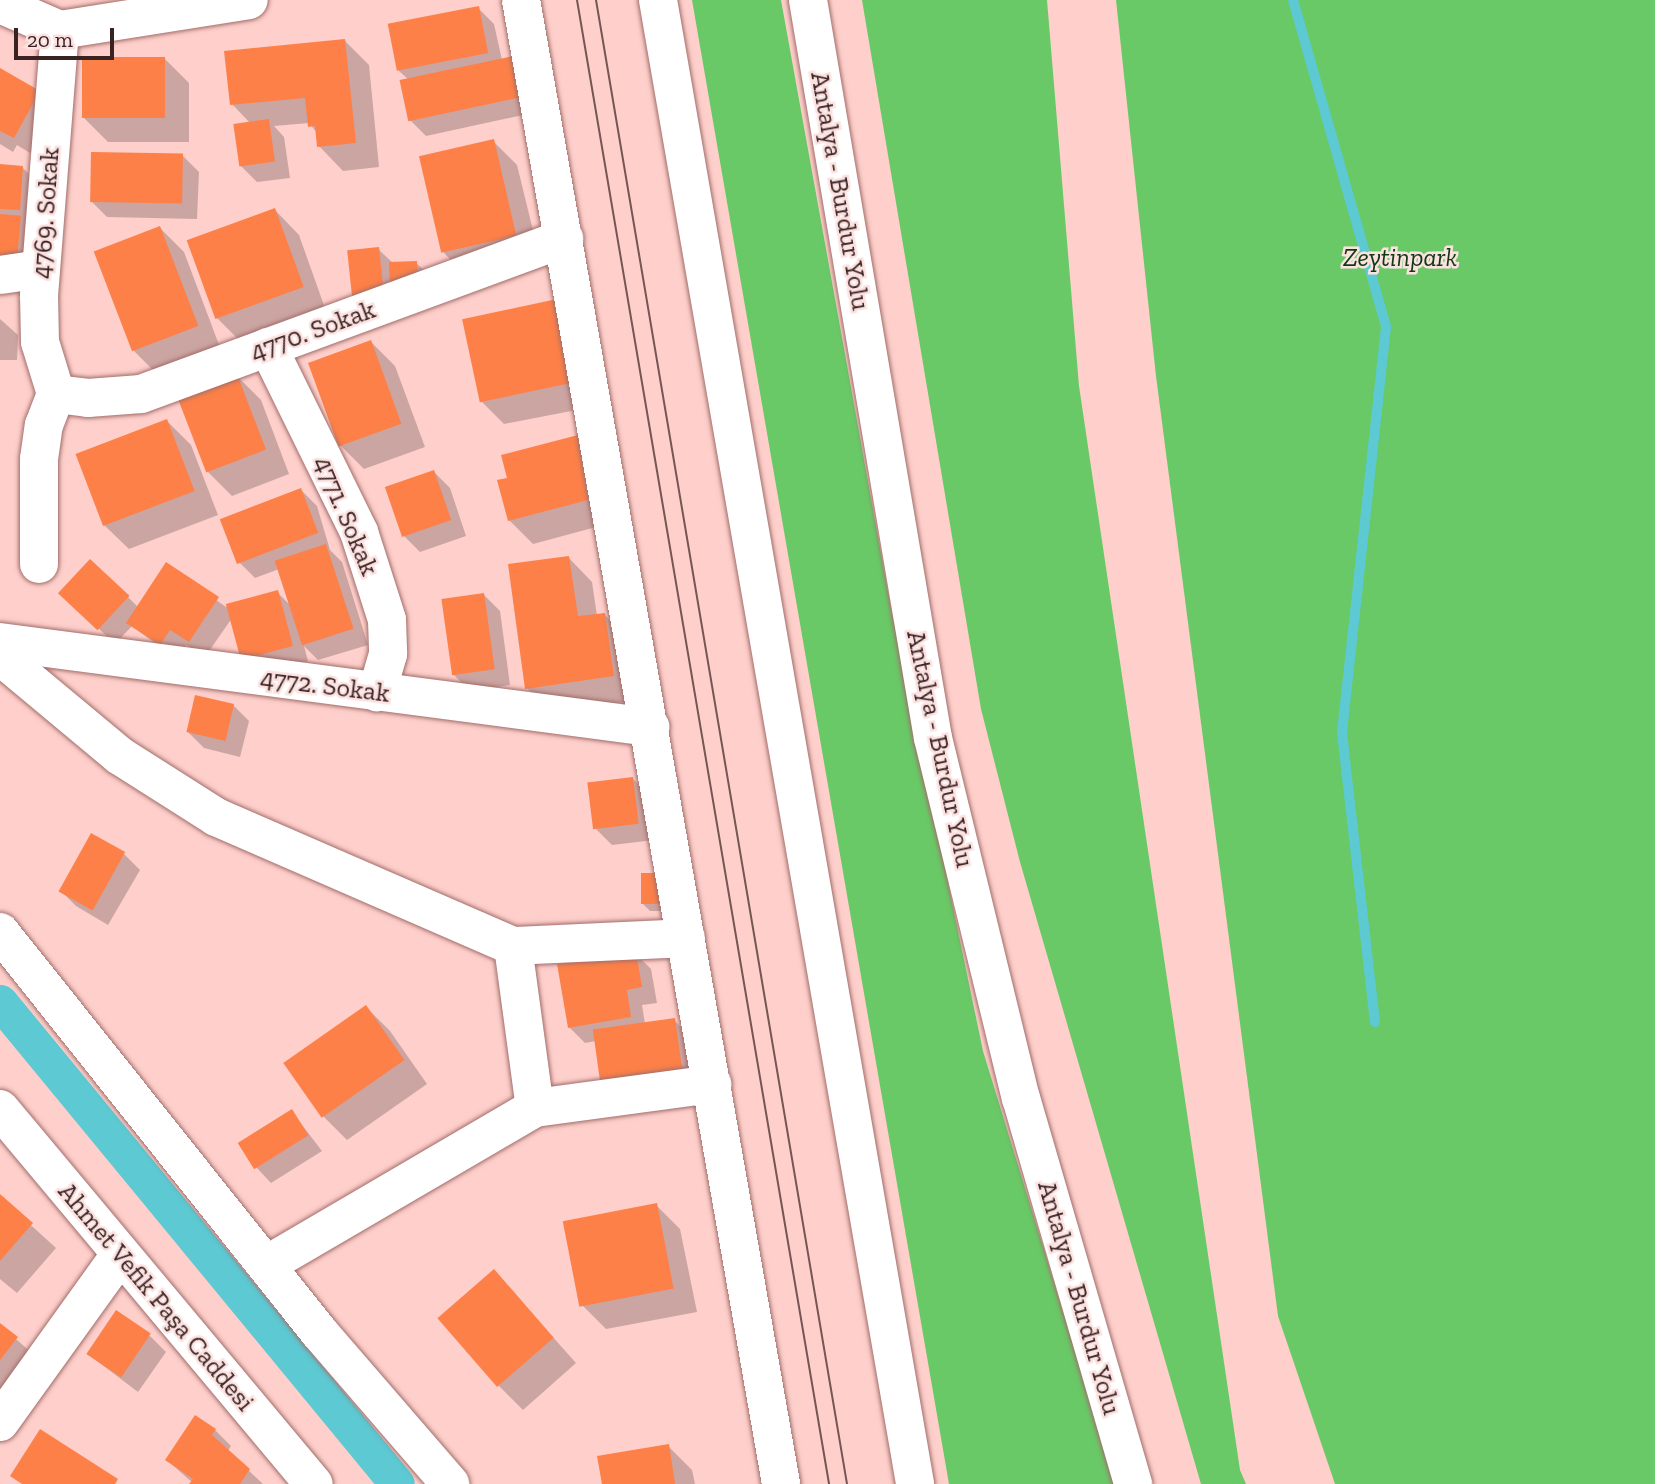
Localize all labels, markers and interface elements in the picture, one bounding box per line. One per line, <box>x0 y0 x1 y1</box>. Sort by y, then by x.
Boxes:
scale bar <box>18 14 117 58</box>
text: 20 m <box>27 27 73 52</box>
street label: Antalya - Burdur Yolu <box>804 69 876 313</box>
street label: 4769. Sokak <box>26 146 66 280</box>
park label: Zeytinpark <box>1343 242 1457 274</box>
street label: 4770. Sokak <box>246 294 380 368</box>
street label: 4771. Sokak <box>307 452 385 580</box>
street label: Antalya - Burdur Yolu <box>899 627 981 871</box>
street label: 4772. Sokak <box>259 663 391 709</box>
street label: Ahmet Vefik Paşa Caddesi <box>51 1176 261 1418</box>
street label: Antalya - Burdur Yolu <box>1031 1177 1127 1419</box>

